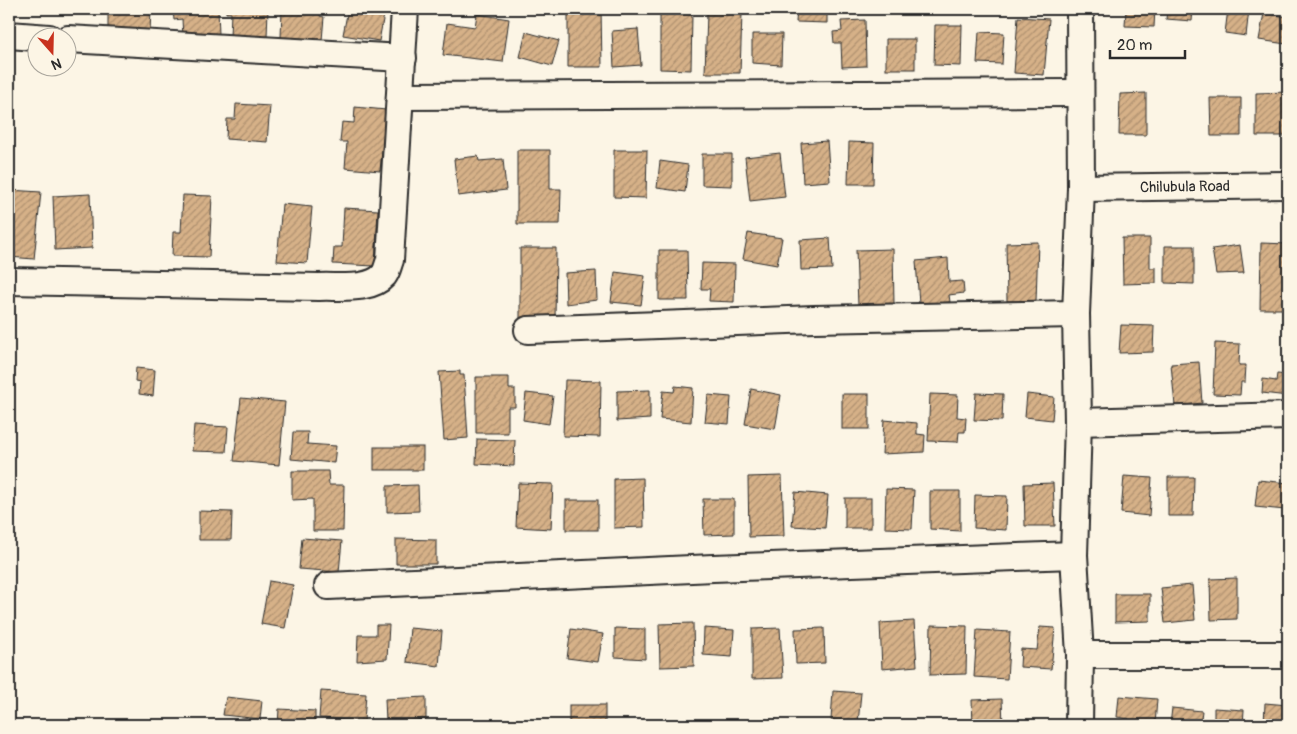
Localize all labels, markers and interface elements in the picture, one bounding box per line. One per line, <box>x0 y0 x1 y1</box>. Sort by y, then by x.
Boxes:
north arrow <box>28 28 78 78</box>
scale bar <box>1110 28 1184 60</box>
text: 20 m <box>1117 36 1152 55</box>
text: N <box>49 54 64 73</box>
street label: Chilubula Road <box>1140 176 1230 197</box>

